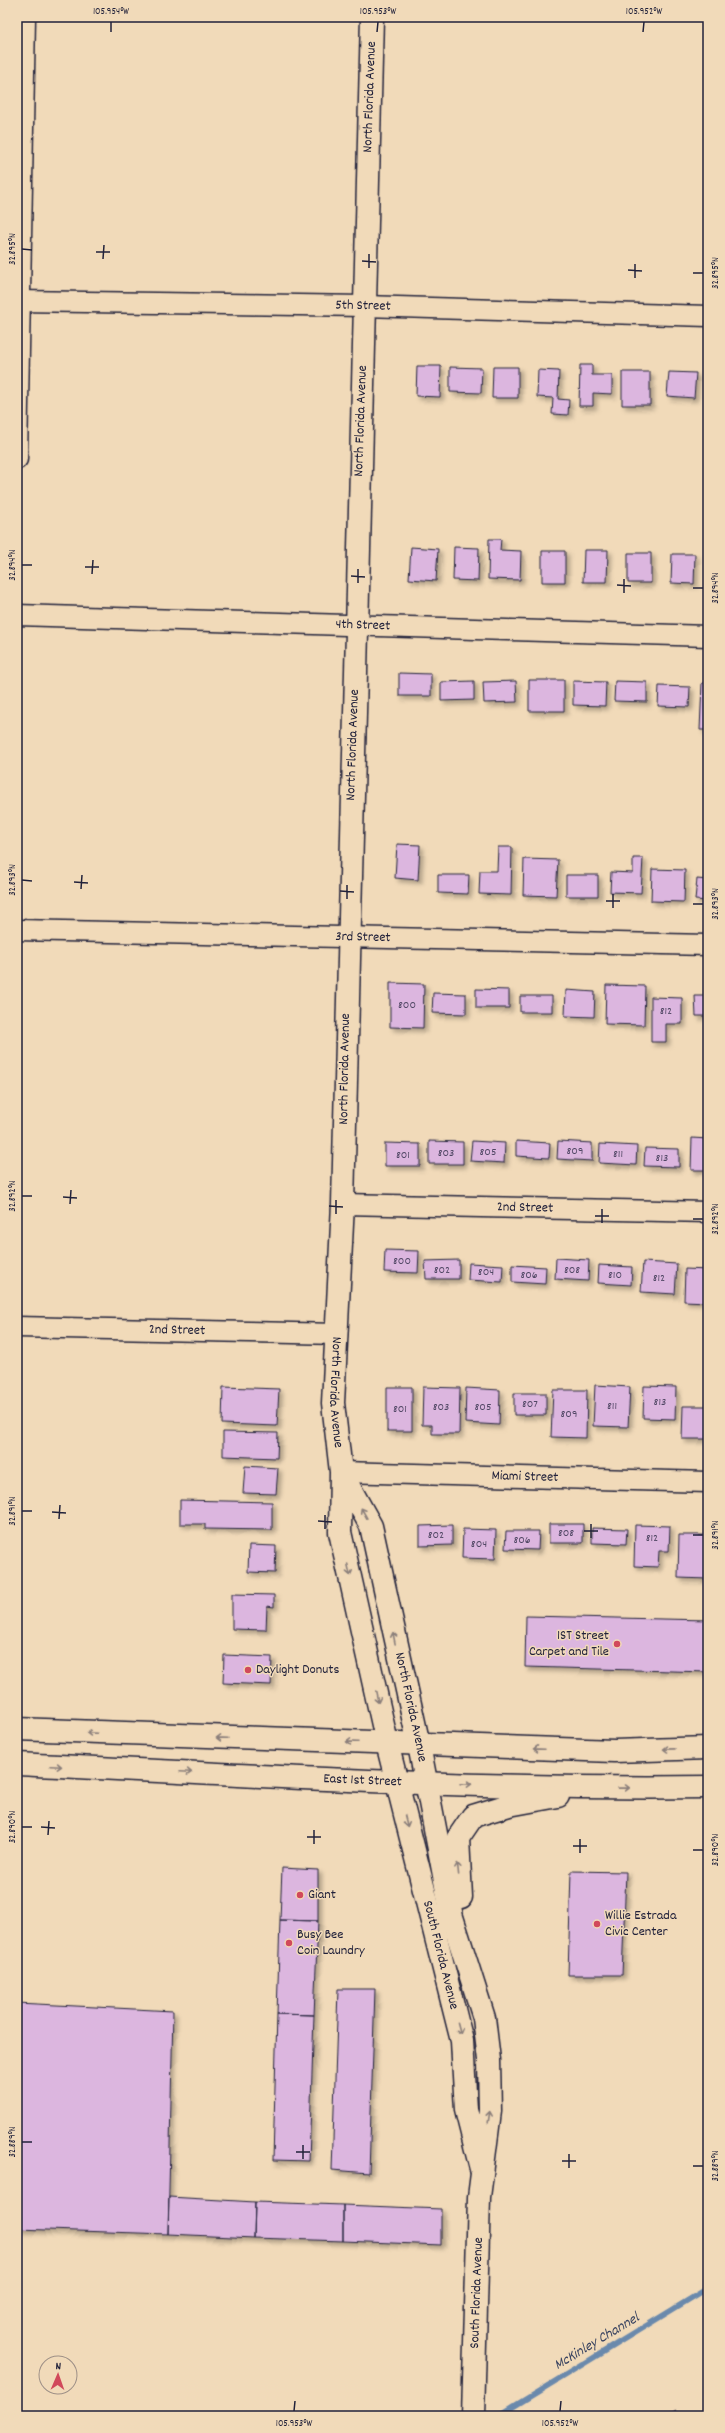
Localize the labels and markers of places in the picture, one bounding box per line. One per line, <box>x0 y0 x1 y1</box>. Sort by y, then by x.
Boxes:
place label: 1ST Street Carpet and Tile <box>529 1626 609 1662</box>
marker: 1ST Street Carpet and Tile <box>612 1639 622 1649</box>
place label: Daylight Donuts <box>256 1660 339 1680</box>
marker: Daylight Donuts <box>243 1665 253 1675</box>
place label: Giant <box>308 1885 336 1905</box>
marker: Giant <box>295 1890 305 1900</box>
place label: Willie Estrada Civic Center <box>605 1906 677 1942</box>
marker: Willie Estrada Civic Center <box>592 1919 602 1929</box>
place label: Busy Bee Coin Laundry <box>297 1925 365 1961</box>
marker: Busy Bee Coin Laundry <box>284 1938 294 1948</box>

